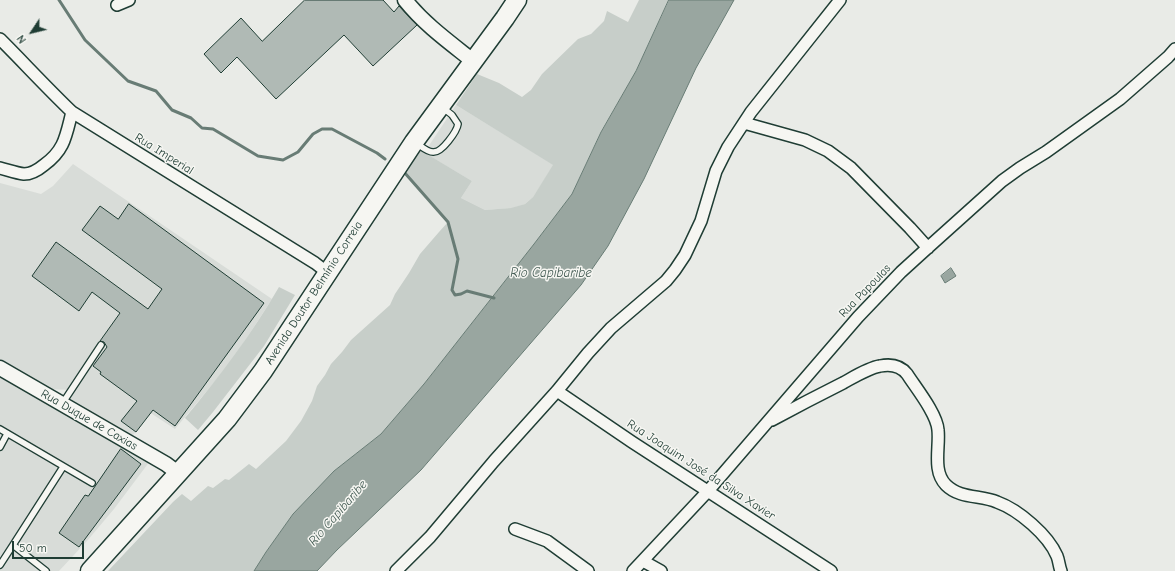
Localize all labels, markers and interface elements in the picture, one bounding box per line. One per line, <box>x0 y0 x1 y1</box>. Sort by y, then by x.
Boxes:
north arrow <box>12 12 52 52</box>
text: N <box>14 32 29 46</box>
street label: Rua Imperial <box>132 130 196 178</box>
street label: Avenida Doutor Belmínio Correia <box>262 218 366 368</box>
street label: Rua Papoulas <box>836 261 894 321</box>
water label: Rio Capibaribe <box>510 265 592 281</box>
street label: Rua Duque de Caxias <box>38 387 140 453</box>
street label: Rua Joaquim José da Silva Xavier <box>624 417 778 523</box>
water label: Rio Capibaribe <box>305 477 371 549</box>
scale bar <box>14 533 86 559</box>
text: 50 m <box>19 541 47 555</box>

